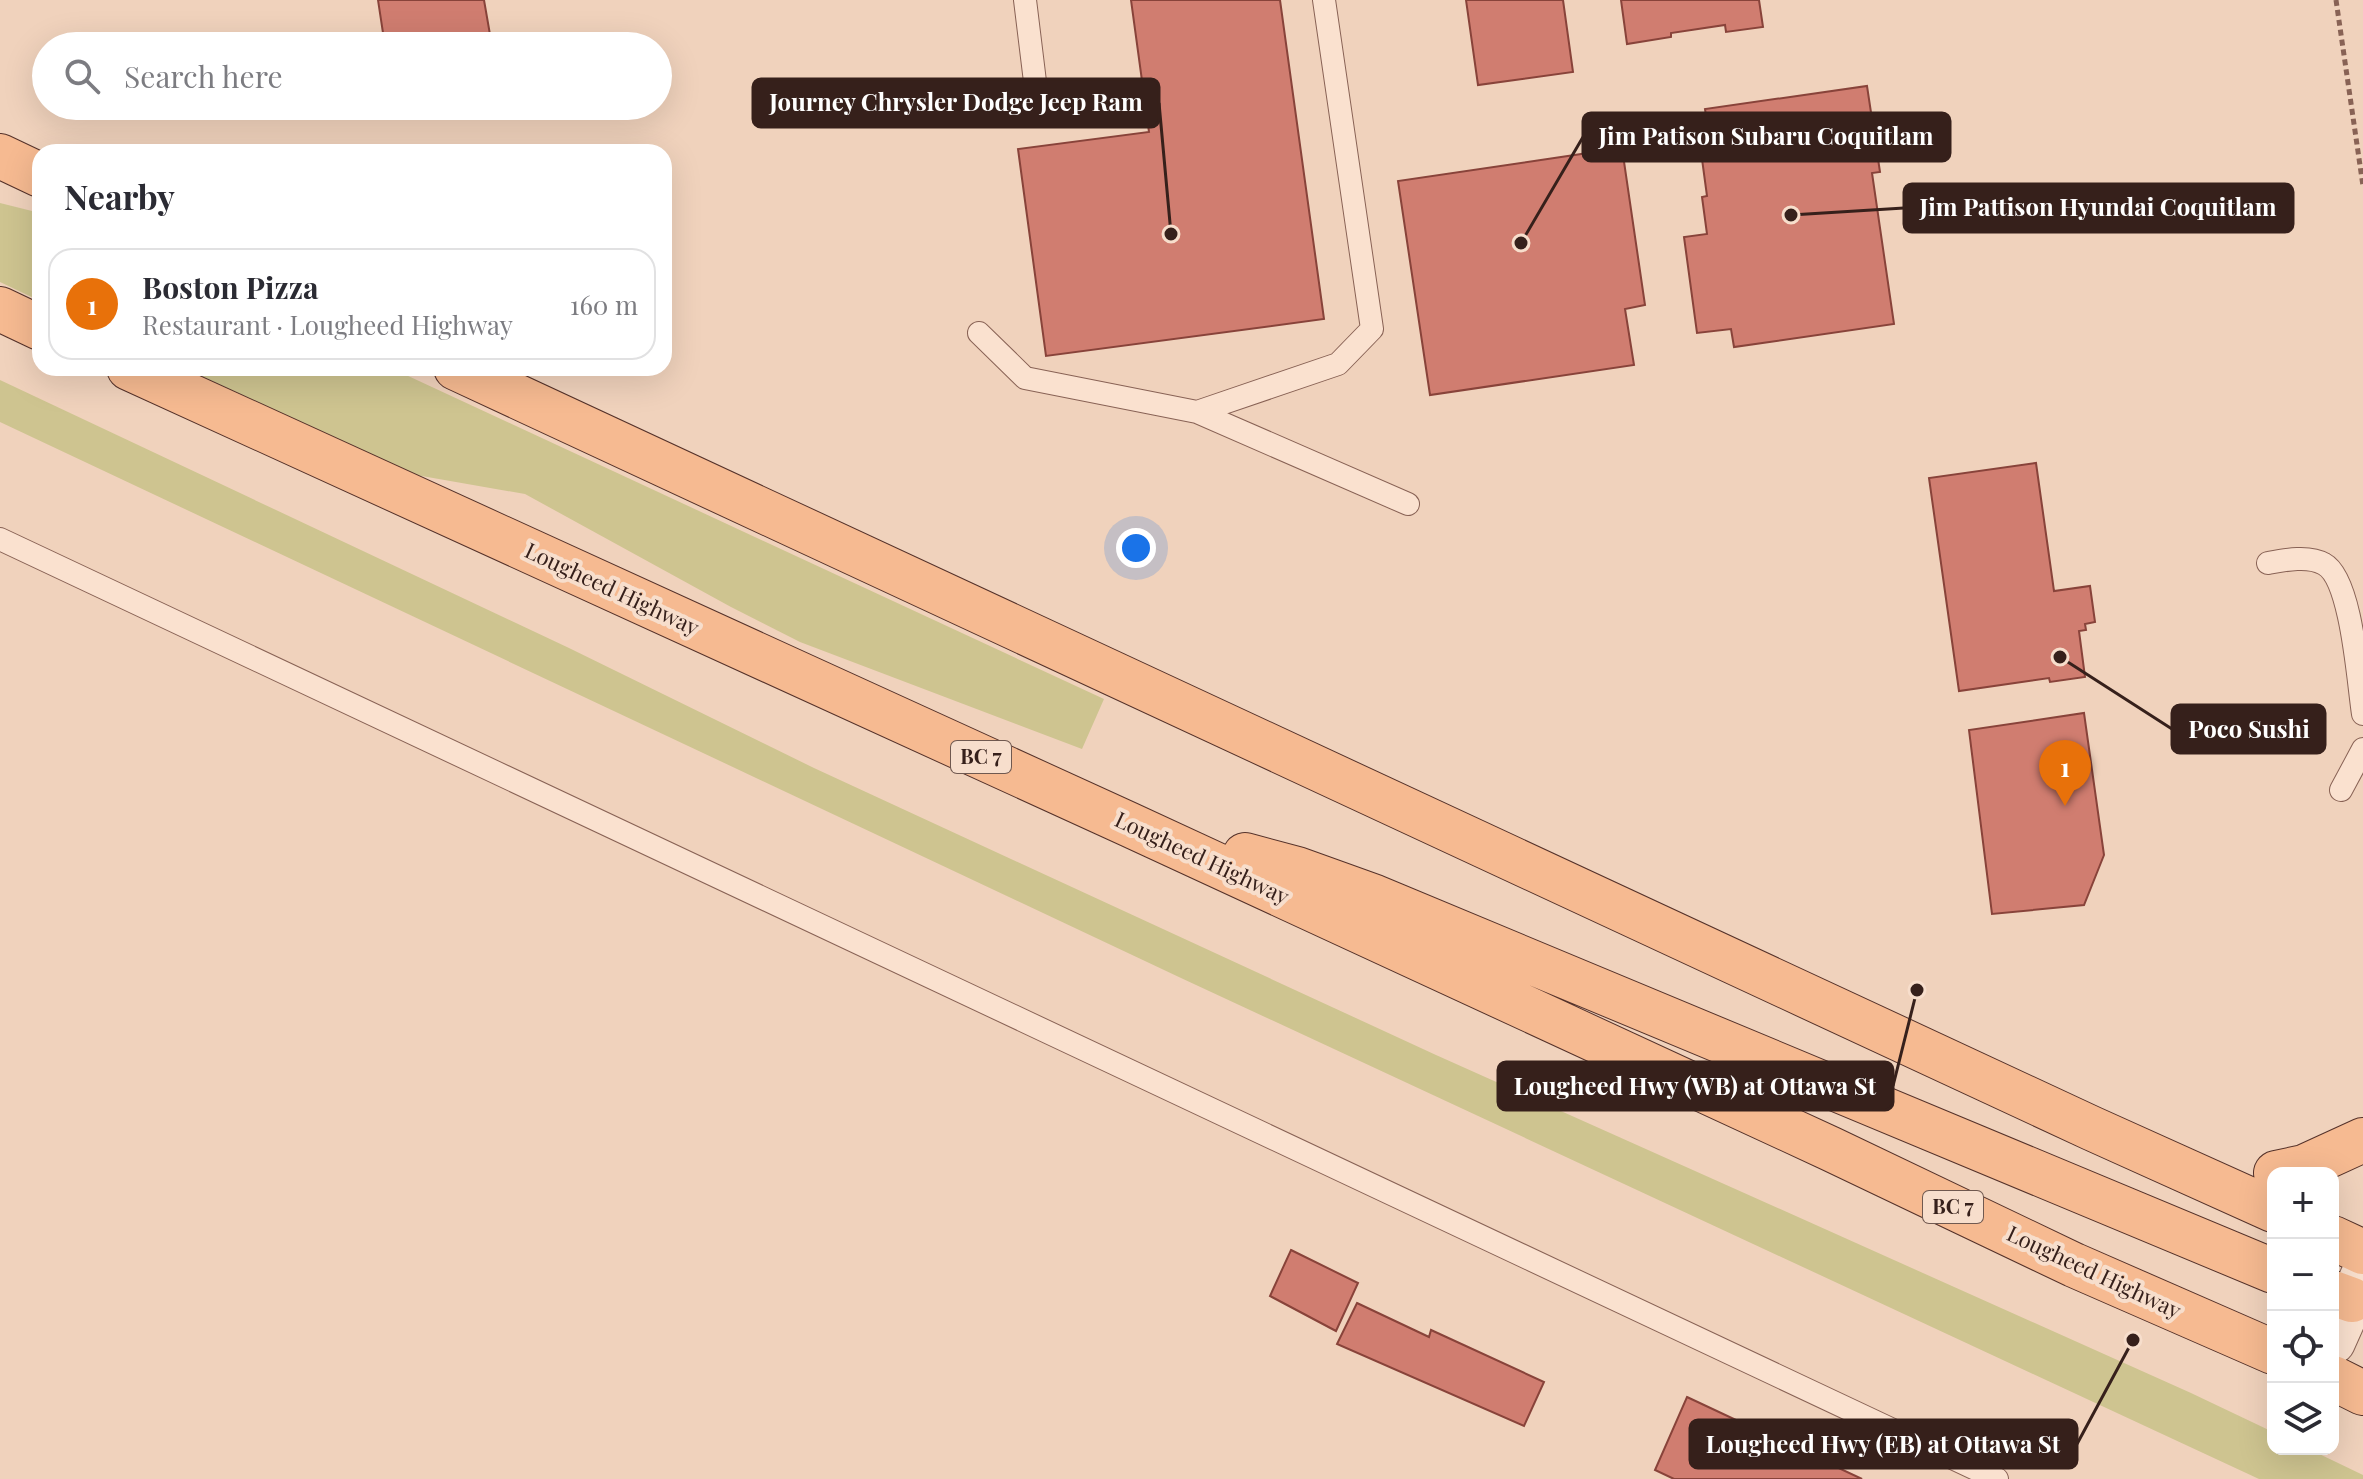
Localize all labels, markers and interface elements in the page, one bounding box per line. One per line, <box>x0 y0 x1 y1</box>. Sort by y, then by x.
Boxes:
search box <box>32 32 672 120</box>
icon: search <box>60 54 104 98</box>
text: Search here <box>124 56 283 96</box>
callout: Journey Chrysler Dodge Jeep Ram <box>753 79 1159 127</box>
text: Journey Chrysler Dodge Jeep Ram <box>768 85 1143 117</box>
callout: Jim Patison Subaru Coquitlam <box>1583 113 1950 161</box>
text: Jim Patison Subaru Coquitlam <box>1597 119 1934 151</box>
text: Nearby <box>64 173 175 219</box>
callout: Jim Pattison Hyundai Coquitlam <box>1904 184 2293 232</box>
text: Jim Pattison Hyundai Coquitlam <box>1919 190 2277 222</box>
text: Boston Pizza <box>142 267 318 307</box>
text: 1 <box>87 287 97 322</box>
text: 160 m <box>570 287 638 322</box>
text: Restaurant · Lougheed Highway <box>142 307 513 342</box>
your location <box>1116 528 1156 568</box>
street label: Lougheed Highway <box>520 535 704 642</box>
callout: Poco Sushi <box>2172 705 2325 753</box>
text: Poco Sushi <box>2188 712 2310 744</box>
pin: 1 <box>2039 740 2091 806</box>
road number: BC 7 <box>951 741 1011 773</box>
street label: Lougheed Highway <box>1110 804 1294 911</box>
callout: Lougheed Hwy (WB) at Ottawa St <box>1498 1062 1893 1110</box>
text: Lougheed Hwy (WB) at Ottawa St <box>1514 1069 1877 1101</box>
map controls <box>2267 1167 2339 1455</box>
button: + <box>2267 1167 2339 1239</box>
road number: BC 7 <box>1923 1191 1983 1223</box>
street label: Lougheed Highway <box>2002 1218 2186 1325</box>
button: − <box>2267 1239 2339 1311</box>
button: locate <box>2267 1311 2339 1383</box>
button: layers <box>2267 1383 2339 1455</box>
callout: Lougheed Hwy (EB) at Ottawa St <box>1690 1420 2077 1468</box>
text: Lougheed Hwy (EB) at Ottawa St <box>1706 1427 2061 1459</box>

